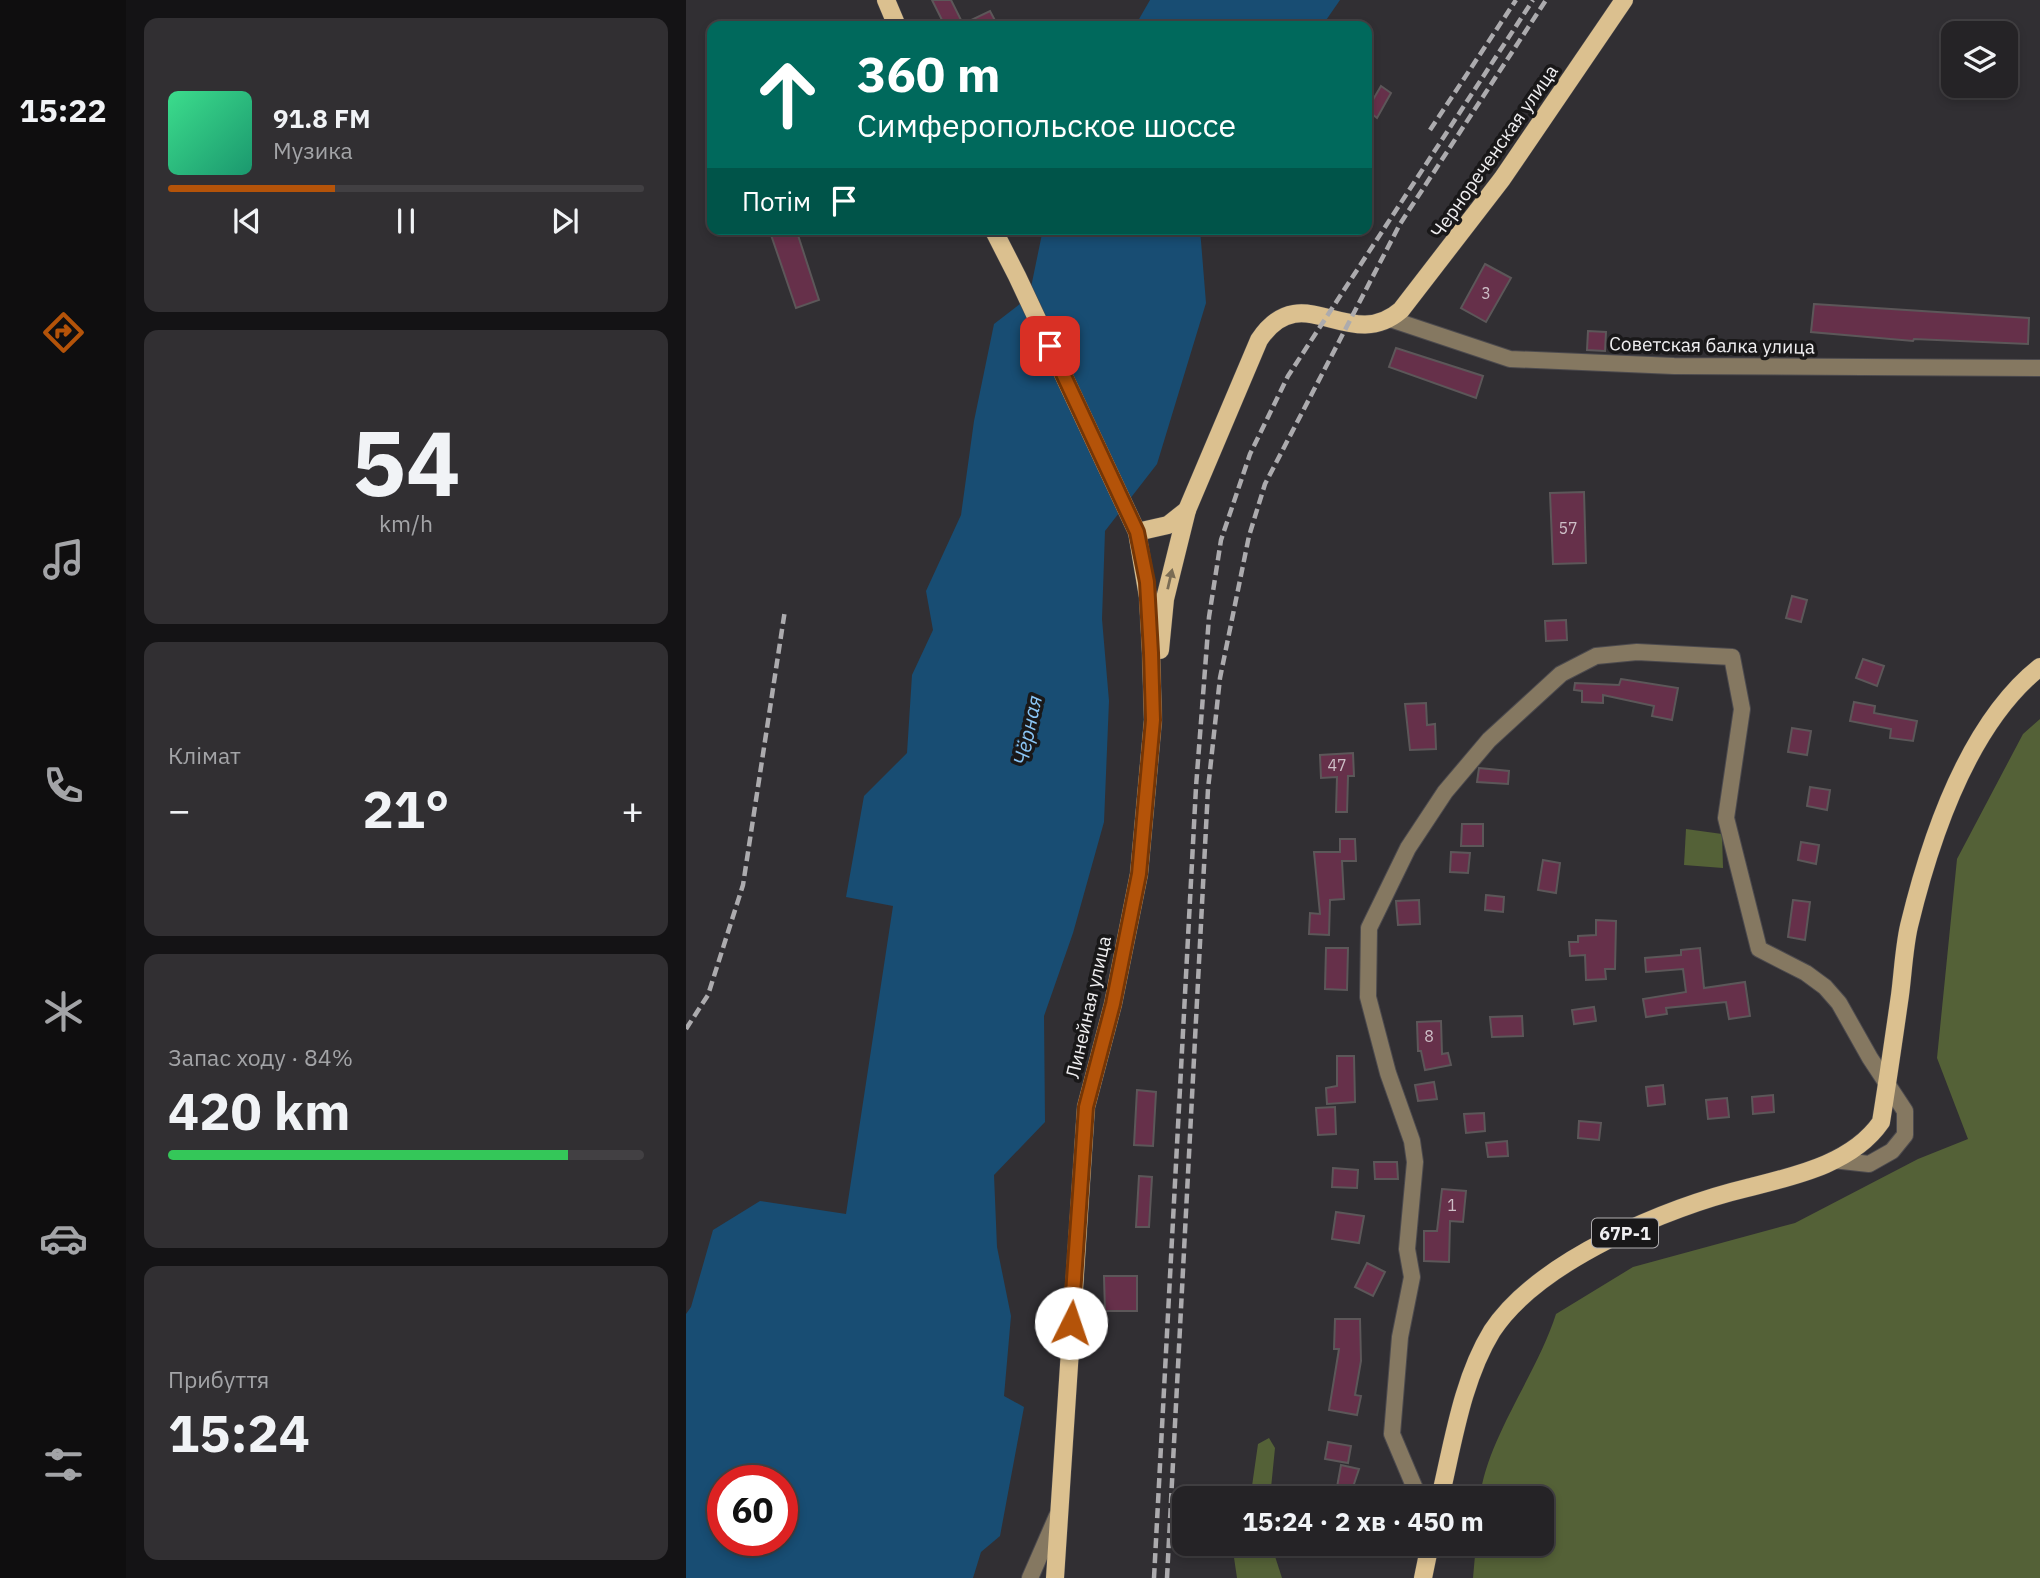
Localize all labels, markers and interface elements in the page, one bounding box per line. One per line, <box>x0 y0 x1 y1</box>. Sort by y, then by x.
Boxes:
map controls <box>1941 21 2018 98</box>
button: layers <box>1941 21 2018 98</box>
text: 360 m <box>857 42 1001 105</box>
icon: ahead <box>742 49 833 140</box>
street label: Чернореченская улица <box>1425 60 1563 242</box>
text: 15:22 <box>19 89 107 131</box>
text: 91.8 FM <box>273 101 371 135</box>
text: Симферопольское шоссе <box>857 104 1236 146</box>
text: Музика <box>273 135 353 165</box>
icon: arrive <box>825 182 863 220</box>
text: Потім <box>742 184 811 218</box>
icon: previous <box>228 202 266 240</box>
icon: pause <box>387 202 425 240</box>
icon: next <box>546 202 584 240</box>
house number: 3 <box>1481 283 1491 303</box>
icon: directions <box>39 308 88 357</box>
pin <box>1020 316 1080 376</box>
icon: arrive <box>1031 327 1069 365</box>
street label: Советская балка улица <box>1609 331 1815 359</box>
text: 54 <box>351 403 461 521</box>
text: km/h <box>379 508 433 538</box>
house number: 57 <box>1558 518 1578 538</box>
icon: music <box>39 535 88 584</box>
one-way arrow <box>1164 568 1175 590</box>
water label: Чёрная <box>1006 692 1048 768</box>
text: Клімат <box>168 740 241 770</box>
house number: 47 <box>1327 755 1347 775</box>
icon: phone <box>39 761 88 810</box>
text: 21° <box>363 775 449 842</box>
text: − <box>168 785 191 834</box>
text: + <box>621 785 644 834</box>
street label: Линейная улица <box>1060 933 1116 1081</box>
icon: climate <box>39 987 88 1036</box>
house number: 8 <box>1424 1026 1434 1046</box>
text: Запас ходу · 84% <box>168 1042 353 1072</box>
text: 420 km <box>168 1077 350 1144</box>
house number: 1 <box>1447 1195 1457 1215</box>
icon: car <box>39 1214 88 1263</box>
road number: 67Р-1 <box>1592 1218 1658 1248</box>
position arrow <box>1034 1286 1108 1360</box>
text: Прибуття <box>168 1364 269 1394</box>
text: 15:24 <box>168 1399 310 1466</box>
icon: filters <box>39 1440 88 1489</box>
speed limit sign: 60 <box>707 1465 798 1556</box>
text: 15:24 · 2 хв · 450 m <box>1242 1504 1484 1538</box>

